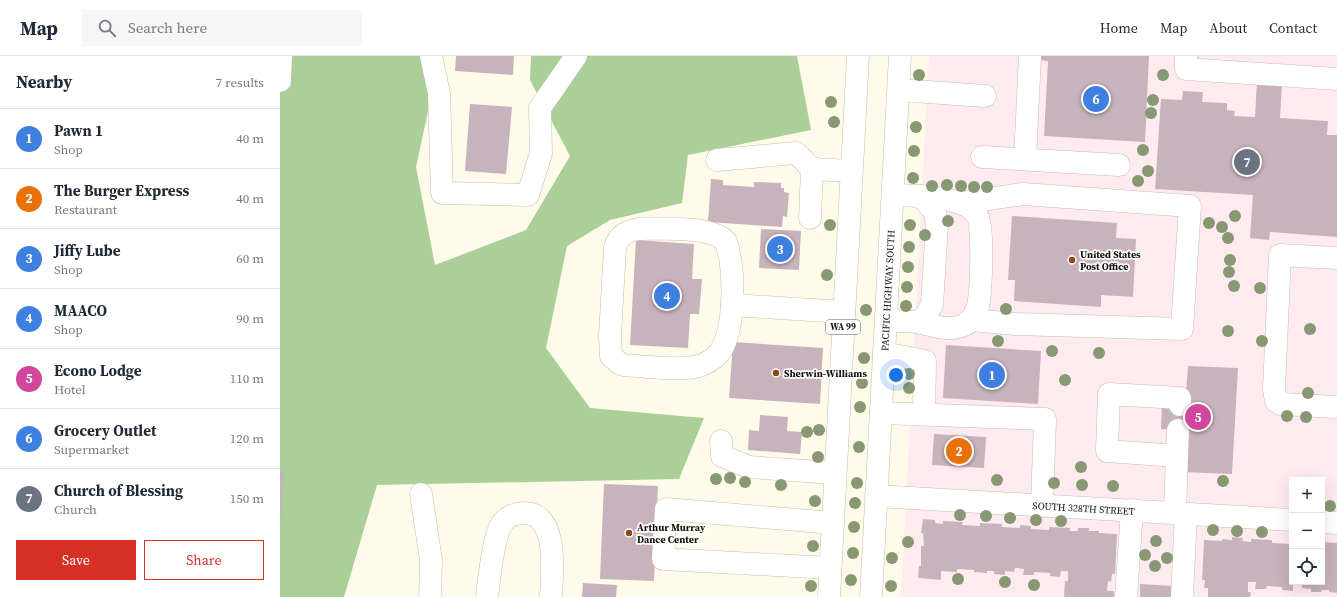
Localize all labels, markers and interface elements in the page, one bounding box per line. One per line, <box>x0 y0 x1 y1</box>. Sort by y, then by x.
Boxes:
search box <box>82 10 362 46</box>
text: Map <box>20 15 58 41</box>
icon: search <box>96 17 118 39</box>
text: Search here <box>128 17 207 38</box>
text: Home <box>1100 18 1138 38</box>
text: Map <box>1160 18 1187 38</box>
text: About <box>1209 18 1247 38</box>
text: Contact <box>1269 18 1317 38</box>
text: Nearby <box>16 70 72 94</box>
text: 7 results <box>216 74 264 91</box>
pin: 6 <box>1083 84 1109 114</box>
text: Pawn 1 <box>54 120 103 141</box>
text: 1 <box>25 130 33 147</box>
text: 40 m <box>236 130 264 147</box>
text: Shop <box>54 141 83 158</box>
pin: 7 <box>1234 147 1260 177</box>
text: The Burger Express <box>54 180 189 201</box>
text: 2 <box>25 190 33 207</box>
text: 40 m <box>236 190 264 207</box>
text: Restaurant <box>54 201 117 218</box>
street label: PACIFIC HIGHWAY SOUTH <box>878 229 897 351</box>
pin: 3 <box>767 234 793 264</box>
text: Jiffy Lube <box>54 240 121 261</box>
place label: United States Post Office <box>1080 248 1141 273</box>
text: 3 <box>25 250 33 267</box>
text: 60 m <box>236 250 264 267</box>
marker: United States Post Office <box>1067 255 1077 265</box>
text: Shop <box>54 261 83 278</box>
pin: 4 <box>654 281 680 311</box>
text: MAACO <box>54 300 107 321</box>
text: 4 <box>25 310 33 327</box>
text: 90 m <box>236 310 264 327</box>
road number: WA 99 <box>826 320 860 334</box>
text: Shop <box>54 321 83 338</box>
text: Econo Lodge <box>54 360 142 381</box>
pin: 1 <box>979 360 1005 390</box>
your location <box>886 365 906 385</box>
place label: Sherwin-Williams <box>784 367 867 380</box>
marker: Sherwin-Williams <box>771 368 781 378</box>
text: 5 <box>25 370 33 387</box>
text: 110 m <box>230 370 264 387</box>
text: Hotel <box>54 381 86 398</box>
pin: 5 <box>1185 402 1211 432</box>
text: Grocery Outlet <box>54 420 156 441</box>
text: 6 <box>25 430 33 447</box>
text: 120 m <box>230 430 264 447</box>
pin: 2 <box>946 436 972 466</box>
text: Supermarket <box>54 441 129 458</box>
map controls <box>1289 477 1325 585</box>
button: + <box>1289 477 1325 513</box>
text: Church of Blessing <box>54 480 183 501</box>
text: 7 <box>25 490 33 507</box>
text: 150 m <box>230 490 264 507</box>
street label: SOUTH 328TH STREET <box>1032 499 1135 517</box>
text: Church <box>54 501 97 518</box>
button: − <box>1289 513 1325 549</box>
place label: Arthur Murray Dance Center <box>637 521 706 546</box>
marker: Arthur Murray Dance Center <box>624 528 634 538</box>
button: Save <box>16 540 136 580</box>
button: Share <box>144 540 264 580</box>
button: locate <box>1289 549 1325 585</box>

